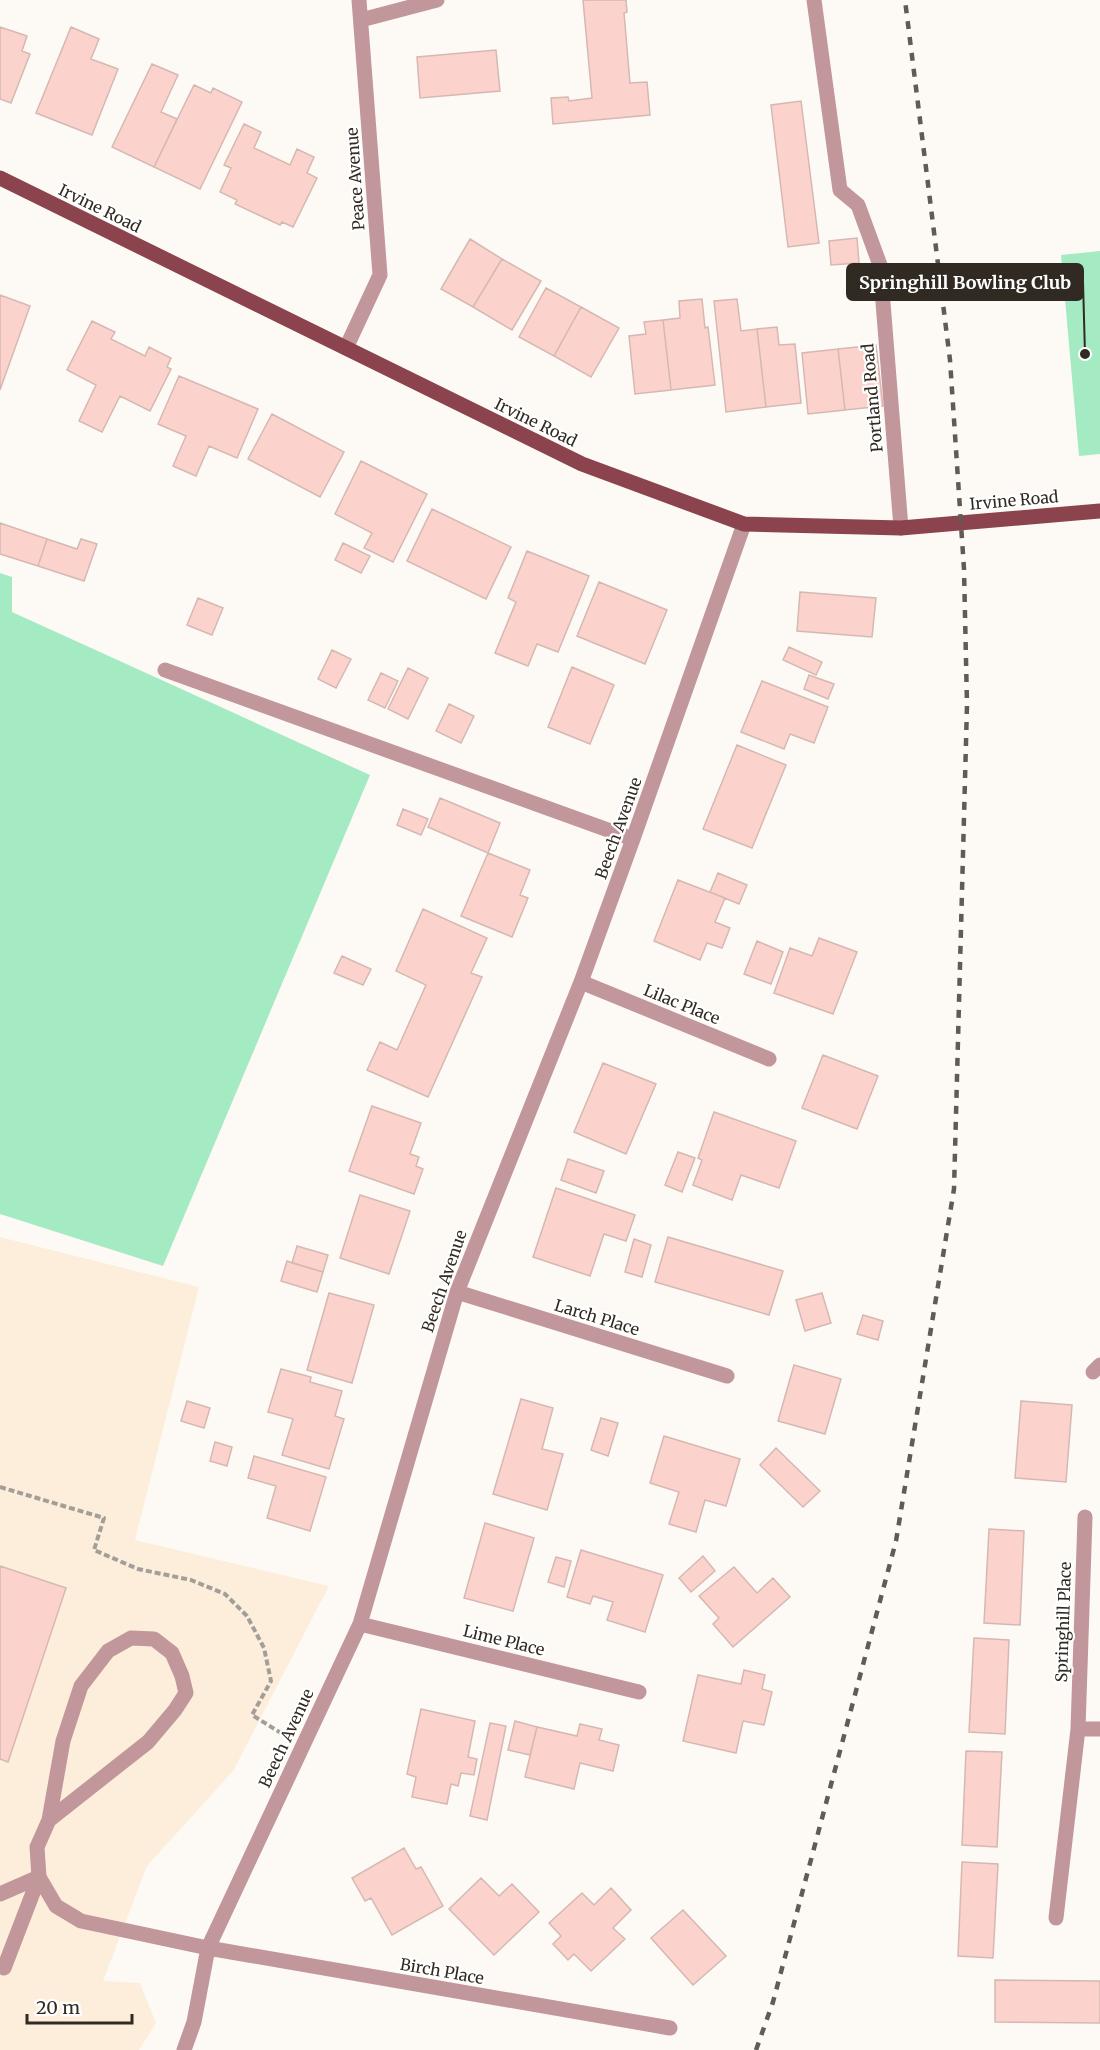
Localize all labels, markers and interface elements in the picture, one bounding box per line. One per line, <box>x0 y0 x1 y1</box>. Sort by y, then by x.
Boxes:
street label: Peace Avenue <box>341 127 369 231</box>
street label: Irvine Road <box>56 179 145 237</box>
callout: Springhill Bowling Club <box>847 264 1083 300</box>
text: Springhill Bowling Club <box>859 271 1071 294</box>
street label: Portland Road <box>857 342 887 453</box>
street label: Irvine Road <box>492 393 581 451</box>
street label: Irvine Road <box>969 486 1060 514</box>
street label: Beech Avenue <box>590 774 646 882</box>
street label: Lilac Place <box>641 980 723 1028</box>
street label: Beech Avenue <box>417 1227 471 1335</box>
street label: Larch Place <box>552 1295 642 1339</box>
street label: Springhill Place <box>1051 1561 1075 1683</box>
street label: Lime Place <box>461 1620 547 1660</box>
street label: Beech Avenue <box>254 1685 318 1791</box>
street label: Birch Place <box>399 1954 485 1988</box>
scale bar <box>27 1987 132 2025</box>
text: 20 m <box>36 1996 80 2019</box>

